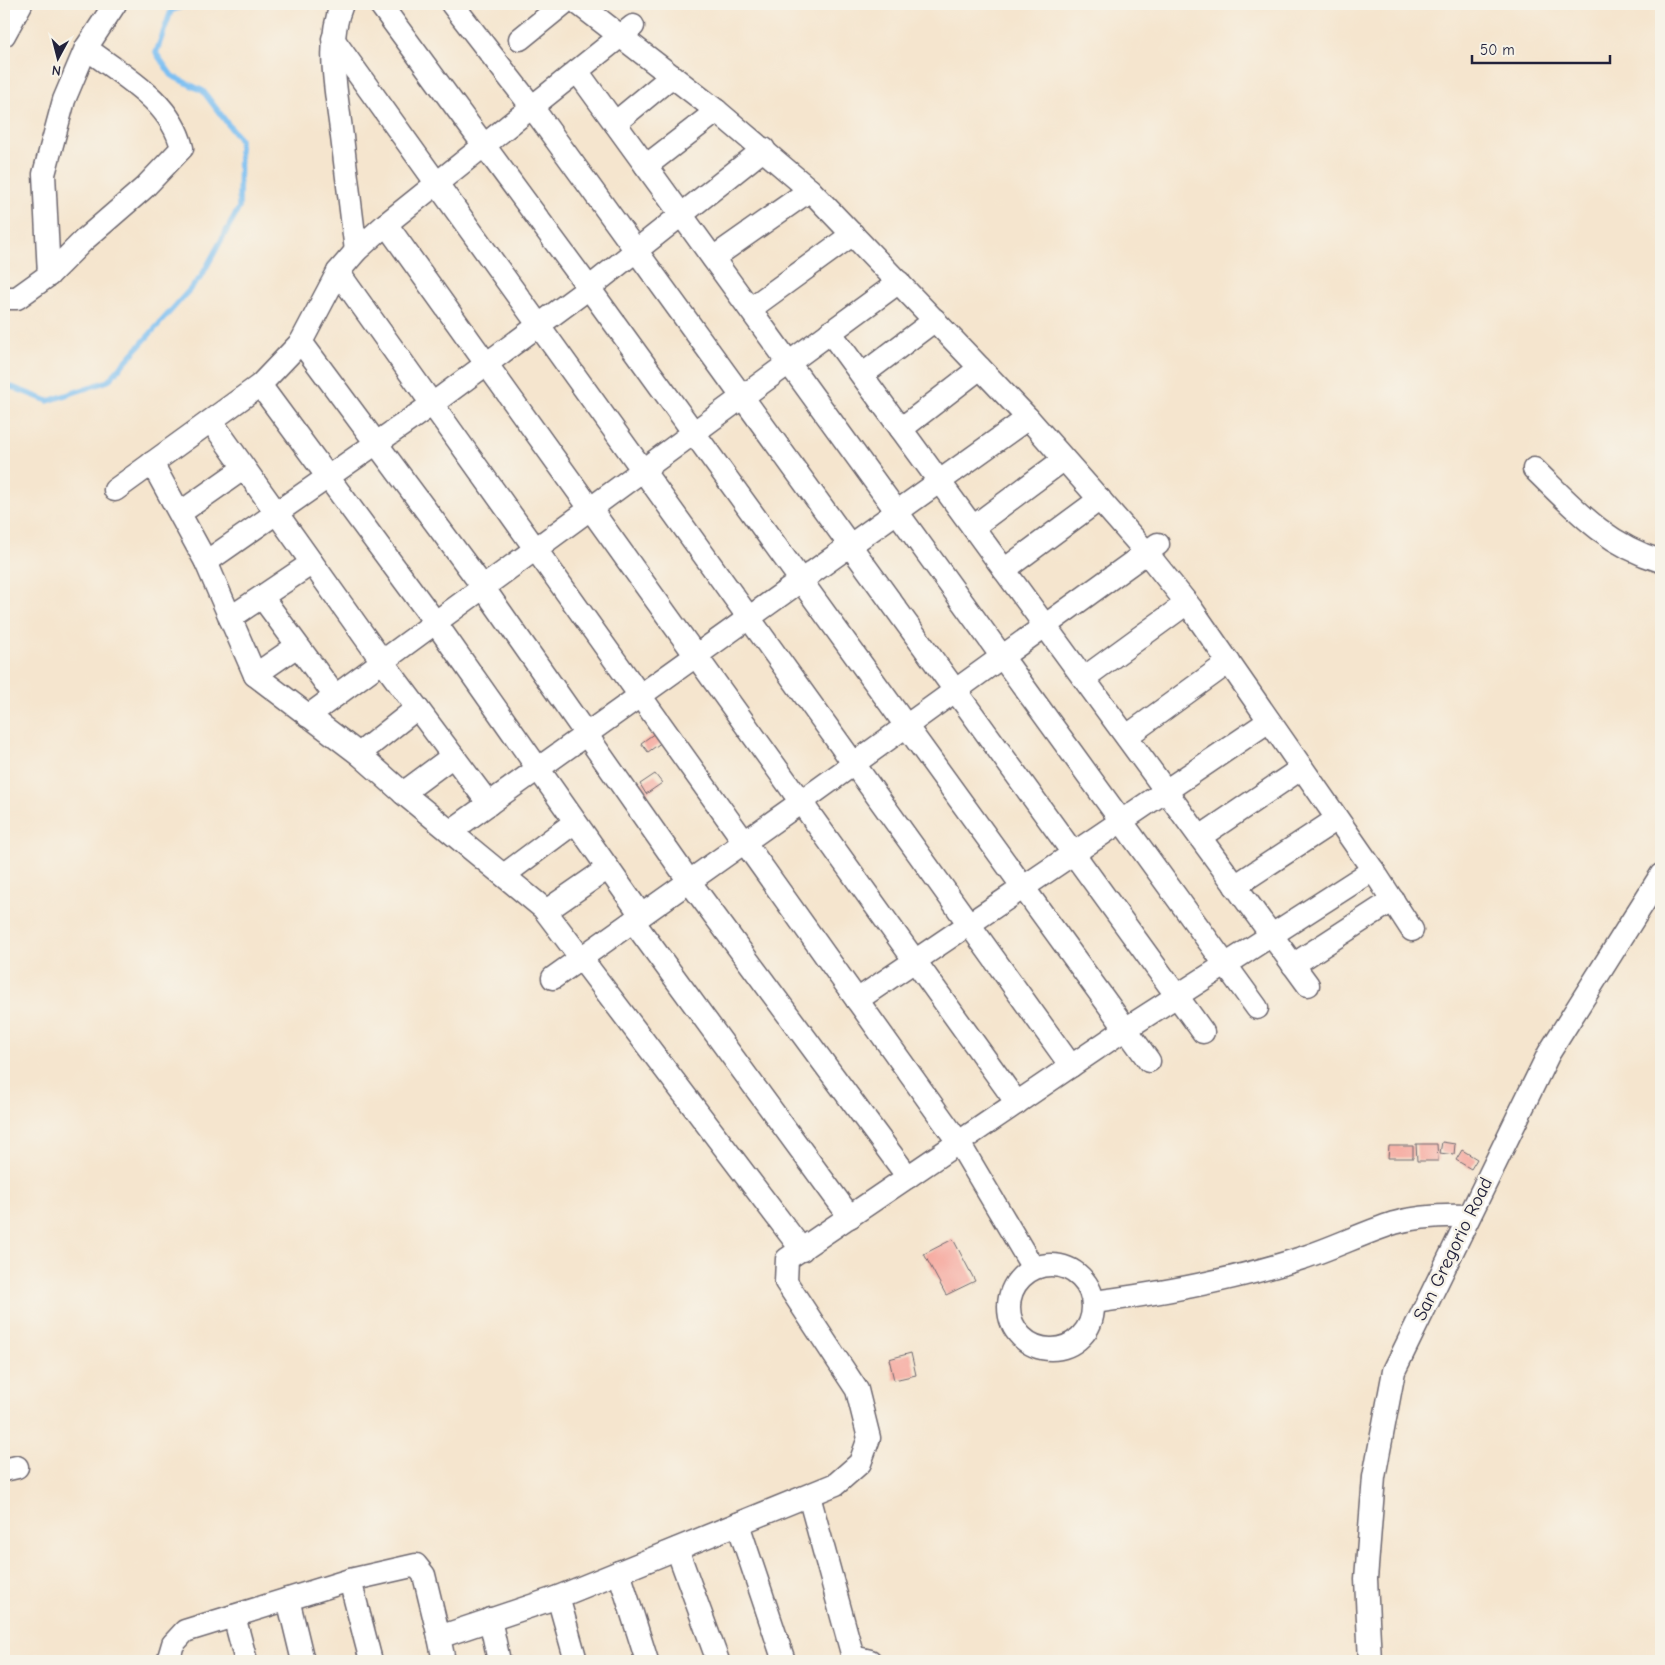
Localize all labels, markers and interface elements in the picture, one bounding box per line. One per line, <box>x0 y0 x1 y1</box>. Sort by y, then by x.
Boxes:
north arrow <box>32 32 82 82</box>
scale bar <box>1472 32 1610 64</box>
text: 50 m <box>1480 41 1515 59</box>
text: N <box>51 61 62 79</box>
street label: San Gregorio Road <box>1409 1174 1497 1324</box>

